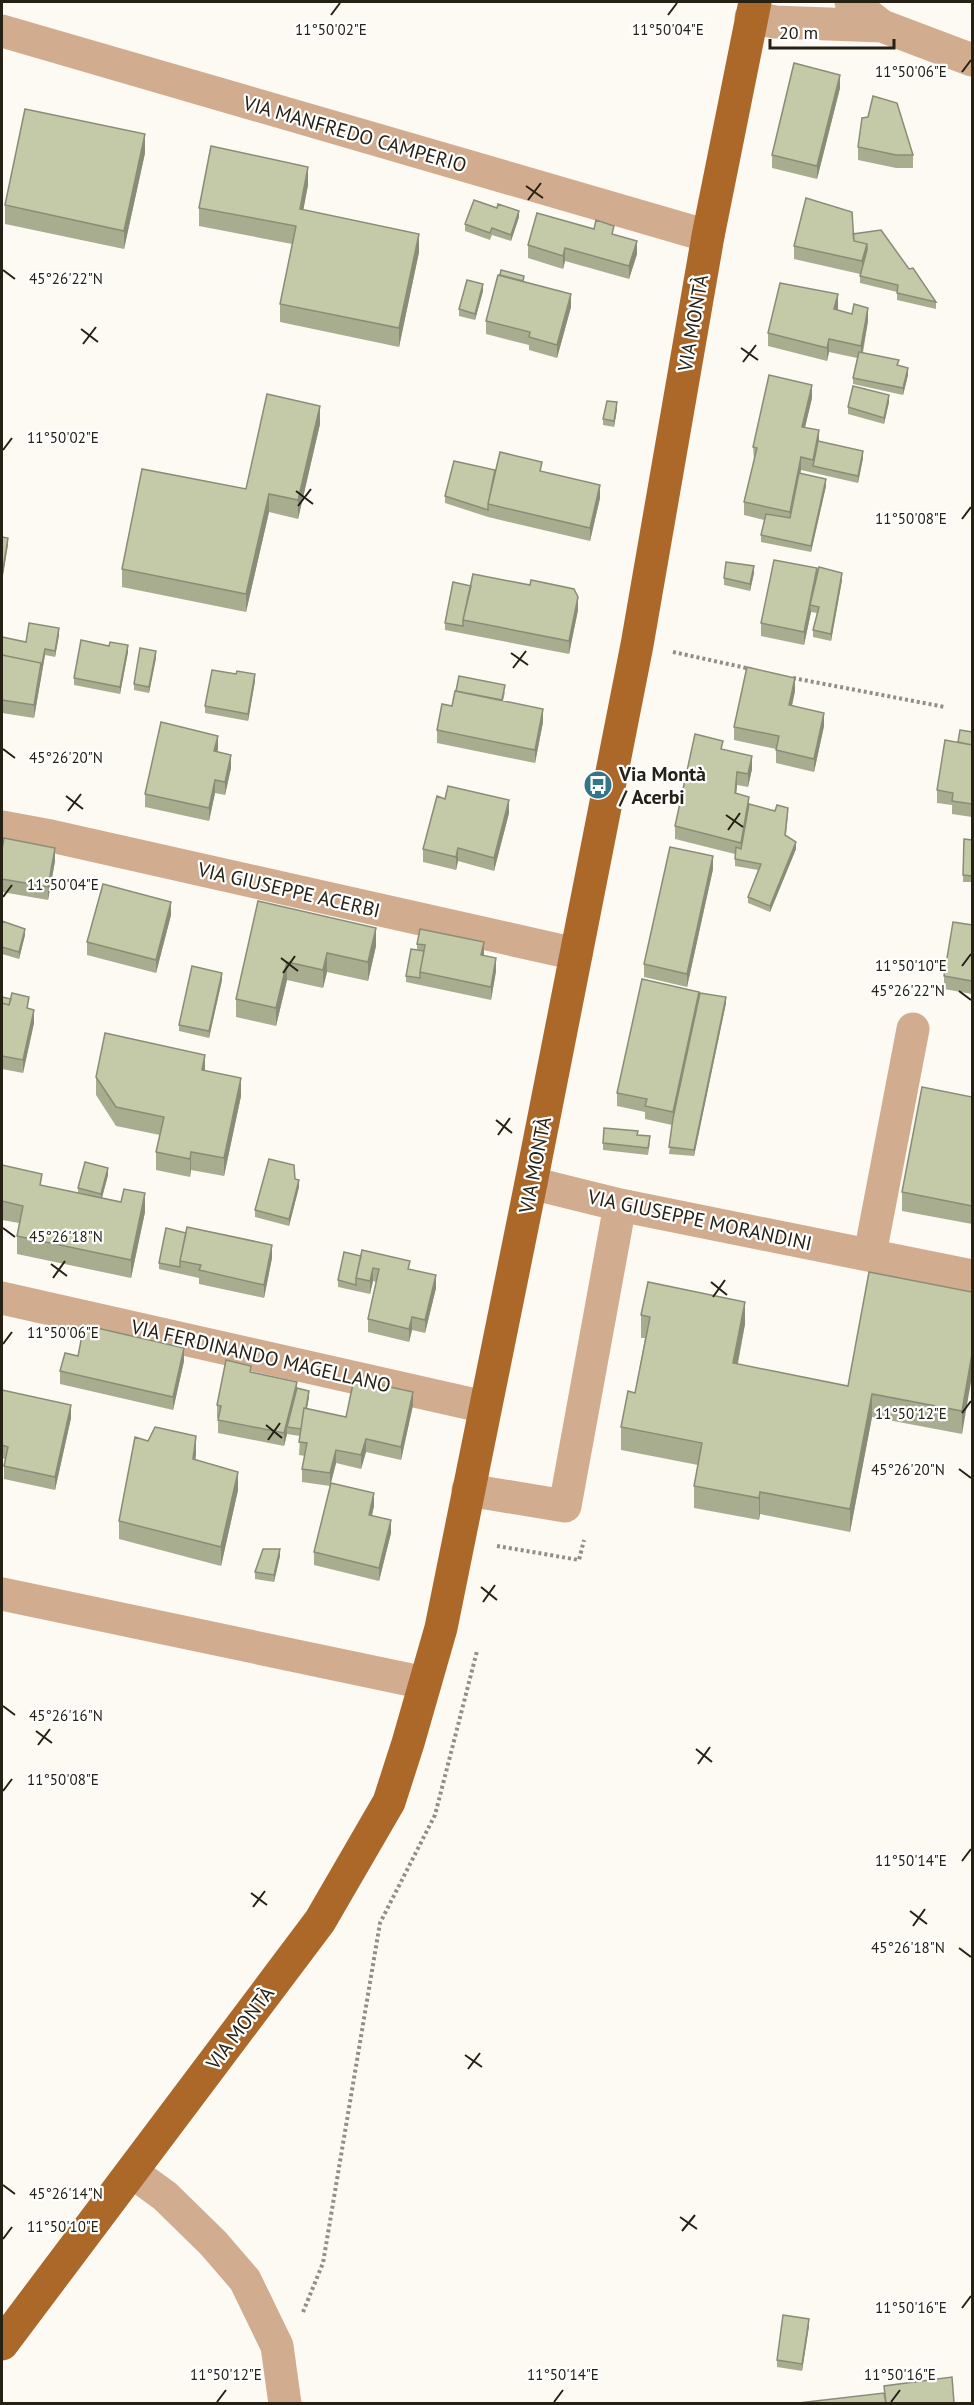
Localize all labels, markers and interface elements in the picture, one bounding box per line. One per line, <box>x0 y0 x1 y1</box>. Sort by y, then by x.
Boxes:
scale bar <box>770 12 894 50</box>
text: 11°50'02"E <box>295 20 367 39</box>
text: 11°50'04"E <box>632 20 704 39</box>
text: 20 m <box>779 21 818 44</box>
text: 11°50'06"E <box>875 62 947 81</box>
street label: VIA MANFREDO CAMPERIO <box>239 89 470 178</box>
text: 45°26'22"N <box>29 269 103 288</box>
street label: VIA MONTÀ <box>672 272 714 374</box>
text: 11°50'02"E <box>27 428 99 447</box>
text: 11°50'08"E <box>875 509 947 528</box>
text: 45°26'20"N <box>29 748 103 767</box>
place label: Via Montà / Acerbi <box>618 761 706 810</box>
bus stop icon: Via Montà / Acerbi <box>582 769 614 801</box>
street label: VIA GIUSEPPE ACERBI <box>194 856 383 924</box>
text: 11°50'04"E <box>27 875 99 894</box>
text: 11°50'10"E <box>875 956 947 975</box>
text: 45°26'22"N <box>871 981 945 1000</box>
street label: VIA MONTÀ <box>513 1114 557 1216</box>
street label: VIA GIUSEPPE MORANDINI <box>585 1183 814 1256</box>
text: 45°26'18"N <box>29 1227 103 1246</box>
street label: VIA FERDINANDO MAGELLANO <box>128 1313 393 1399</box>
text: 11°50'06"E <box>27 1323 99 1342</box>
text: 11°50'12"E <box>875 1404 947 1423</box>
text: 45°26'20"N <box>871 1460 945 1479</box>
text: 45°26'16"N <box>29 1706 103 1725</box>
text: 11°50'08"E <box>27 1770 99 1789</box>
text: 11°50'14"E <box>875 1851 947 1870</box>
text: 45°26'18"N <box>871 1938 945 1957</box>
street label: VIA MONTÀ <box>200 1981 280 2076</box>
text: 45°26'14"N <box>29 2184 103 2203</box>
text: 11°50'10"E <box>27 2217 99 2236</box>
text: 11°50'16"E <box>875 2298 947 2317</box>
text: 11°50'12"E <box>190 2365 262 2384</box>
text: 11°50'14"E <box>527 2365 599 2384</box>
text: 11°50'16"E <box>864 2365 936 2384</box>

